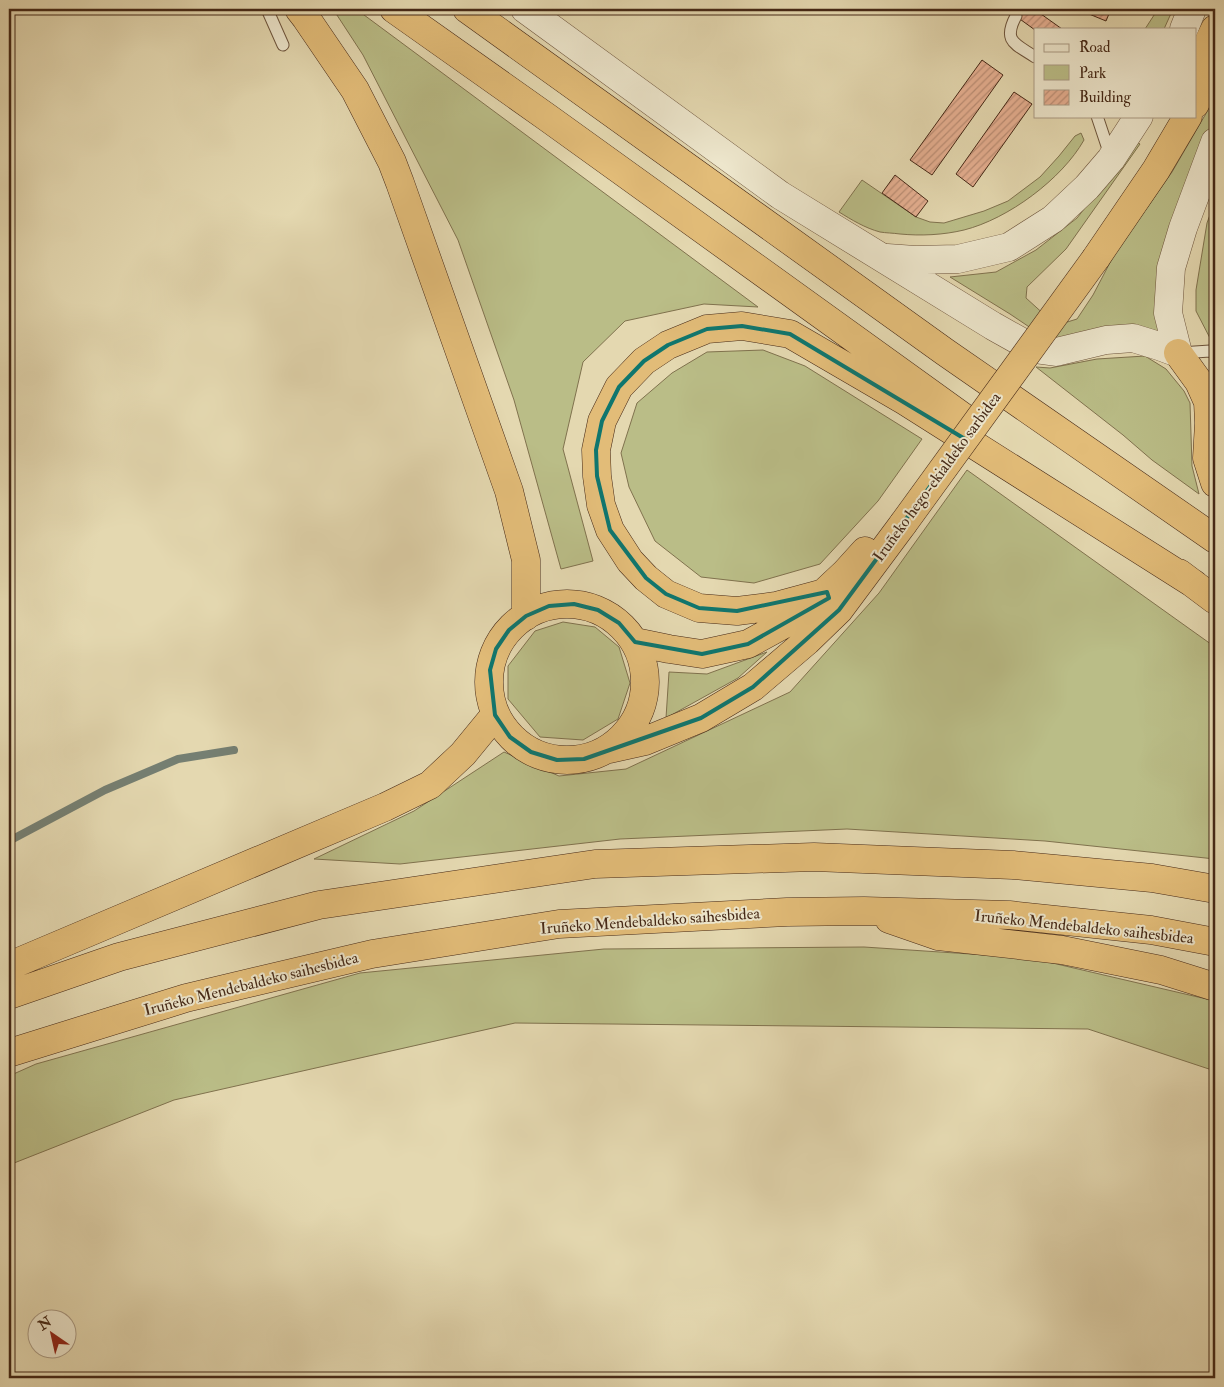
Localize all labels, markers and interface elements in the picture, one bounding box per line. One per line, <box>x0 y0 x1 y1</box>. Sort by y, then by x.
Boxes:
legend <box>1034 28 1196 118</box>
text: Road <box>1079 38 1111 57</box>
text: Park <box>1079 64 1106 83</box>
text: Building <box>1079 88 1131 107</box>
street label: Iruñeko hego-ekialdeko sarbidea <box>869 388 1006 566</box>
street label: Iruñeko Mendebaldeko saihesbidea <box>539 903 761 939</box>
street label: Iruñeko Mendebaldeko saihesbidea <box>973 906 1195 948</box>
street label: Iruñeko Mendebaldeko saihesbidea <box>142 948 361 1020</box>
north arrow <box>28 1310 78 1360</box>
text: N <box>34 1313 55 1335</box>

